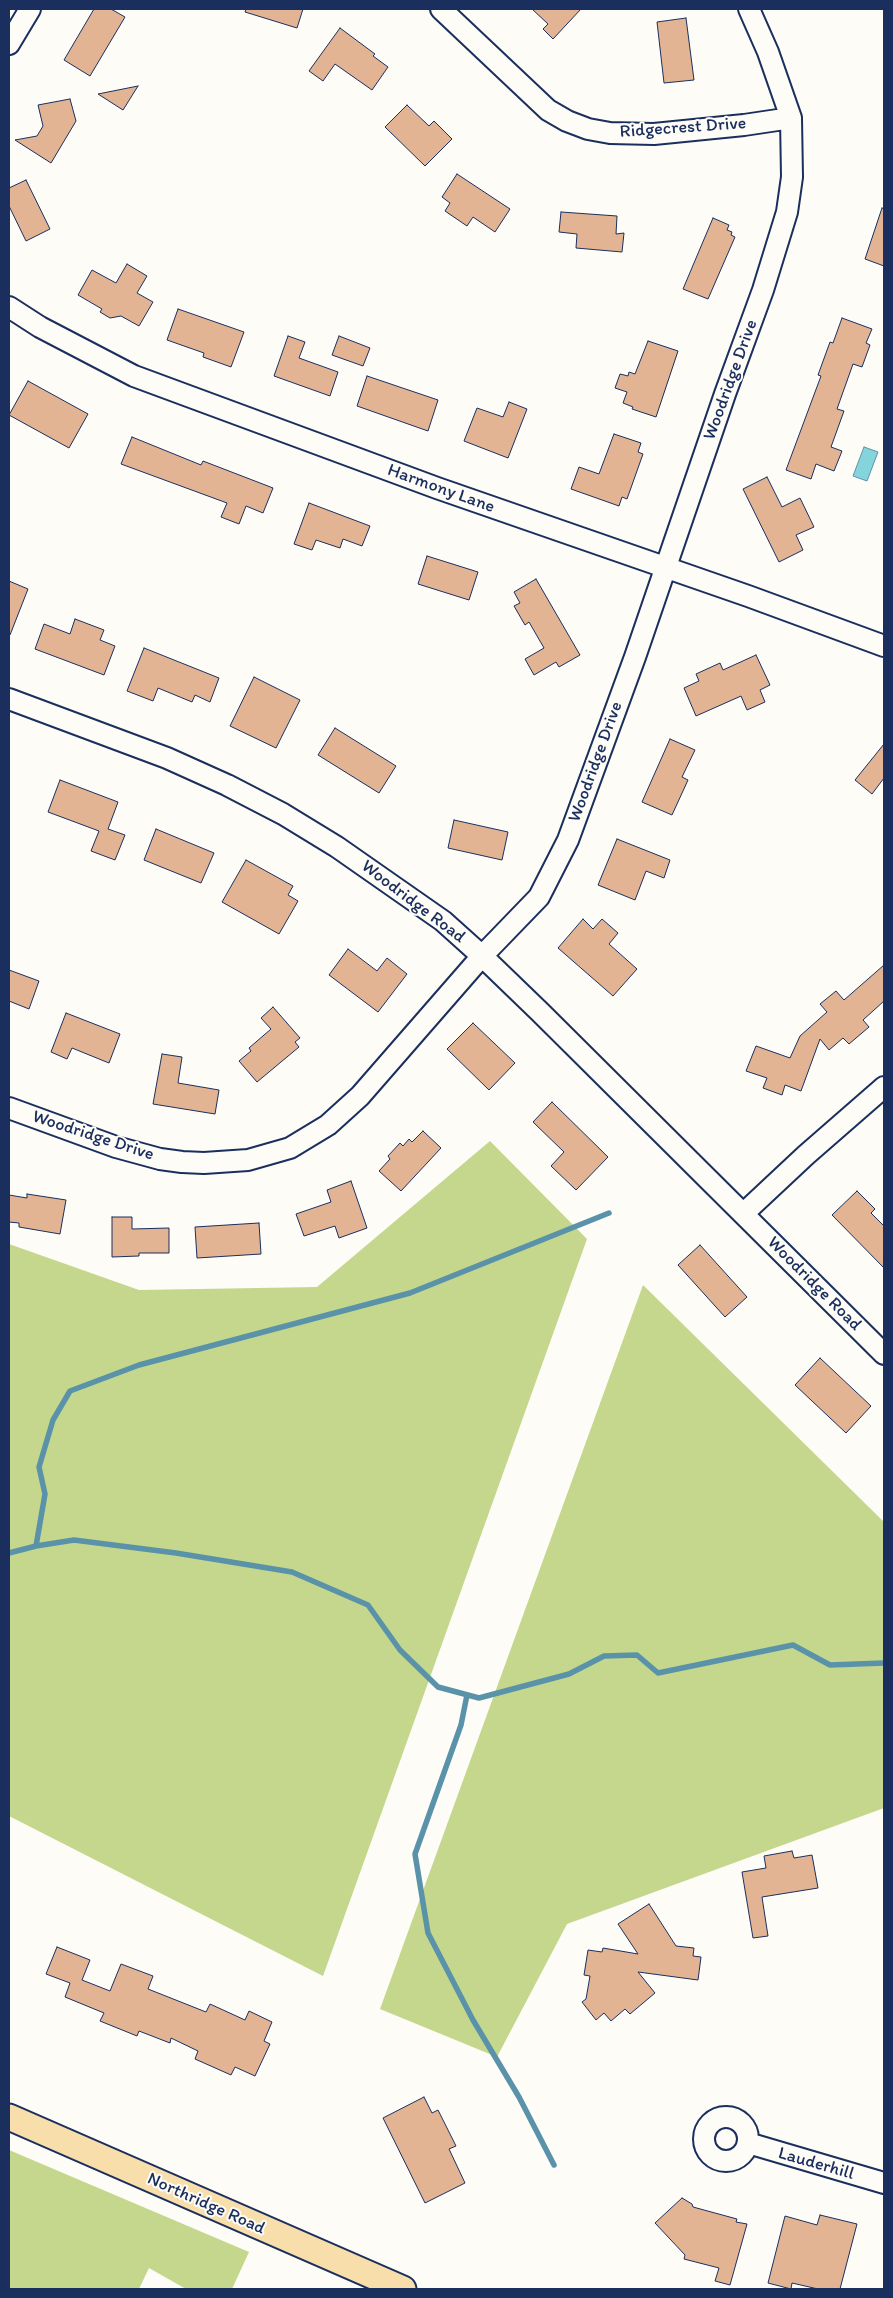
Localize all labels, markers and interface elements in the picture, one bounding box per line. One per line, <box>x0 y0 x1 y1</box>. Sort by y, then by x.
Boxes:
street label: Ridgecrest Drive <box>619 113 747 143</box>
street label: Woodridge Drive <box>699 317 763 443</box>
street label: Harmony Lane <box>384 460 498 518</box>
street label: Woodridge Drive <box>564 699 628 825</box>
street label: Woodridge Road <box>357 856 469 948</box>
street label: Woodridge Drive <box>29 1106 157 1166</box>
street label: Woodridge Road <box>762 1232 866 1336</box>
street label: Lauderhill <box>776 2143 856 2185</box>
street label: Northridge Road <box>144 2168 268 2240</box>

